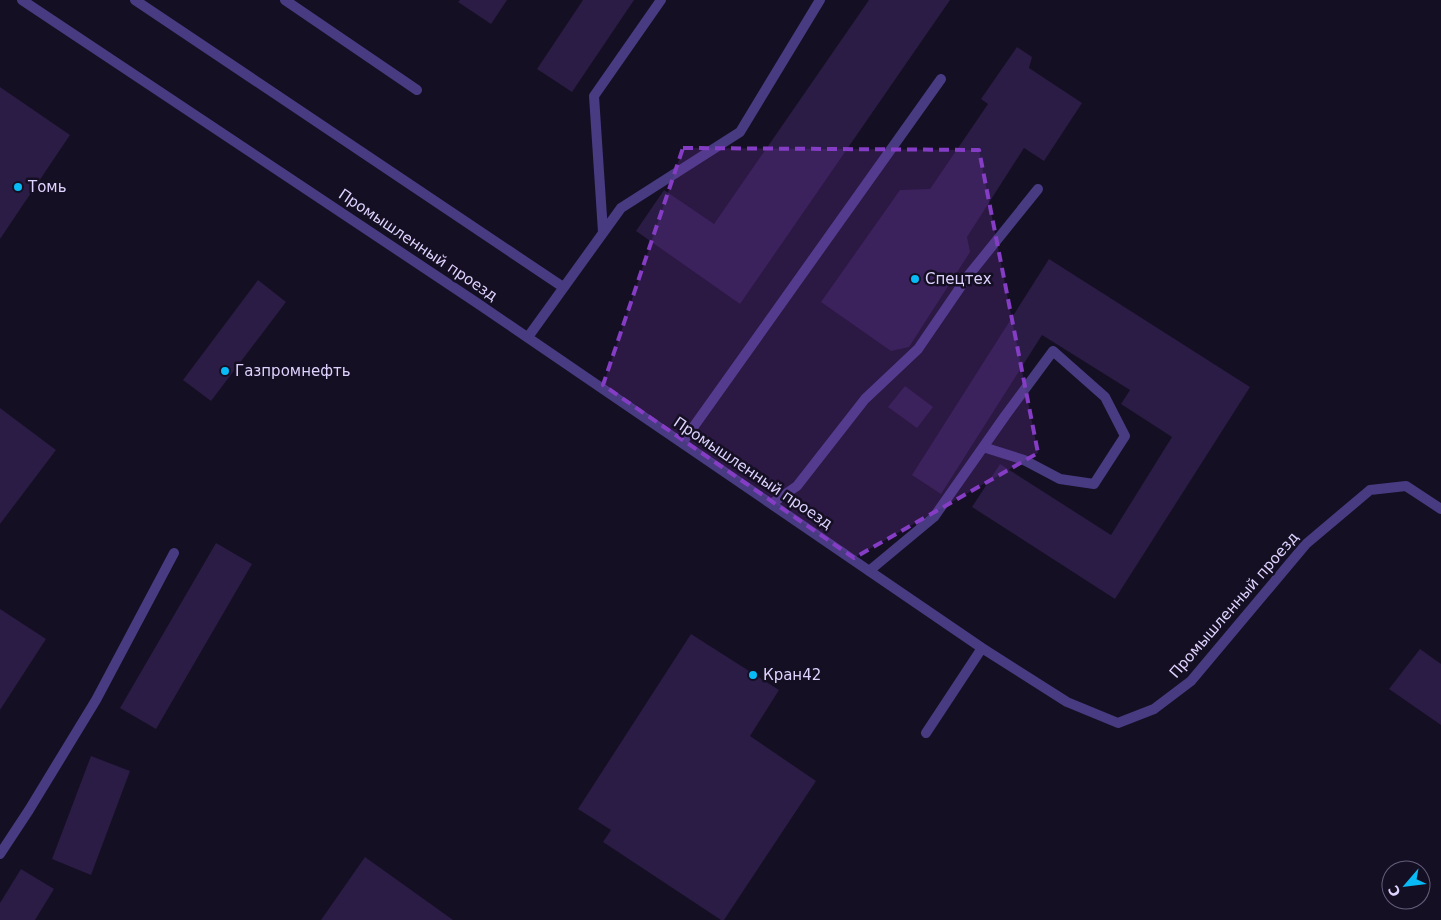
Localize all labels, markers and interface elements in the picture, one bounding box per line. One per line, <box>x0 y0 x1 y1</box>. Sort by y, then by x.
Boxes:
place label: Томь <box>27 178 67 196</box>
marker: Томь <box>12 181 24 193</box>
street label: Промышленный проезд <box>335 185 501 305</box>
place label: Спецтех <box>925 270 992 288</box>
marker: Спецтех <box>909 273 921 285</box>
place label: Газпромнефть <box>235 362 351 380</box>
marker: Газпромнефть <box>219 365 231 377</box>
street label: Промышленный проезд <box>670 413 836 533</box>
street label: Промышленный проезд <box>1166 528 1302 682</box>
place label: Кран42 <box>763 666 821 684</box>
marker: Кран42 <box>747 669 759 681</box>
north arrow <box>1381 860 1431 910</box>
text: С <box>1385 883 1404 899</box>

